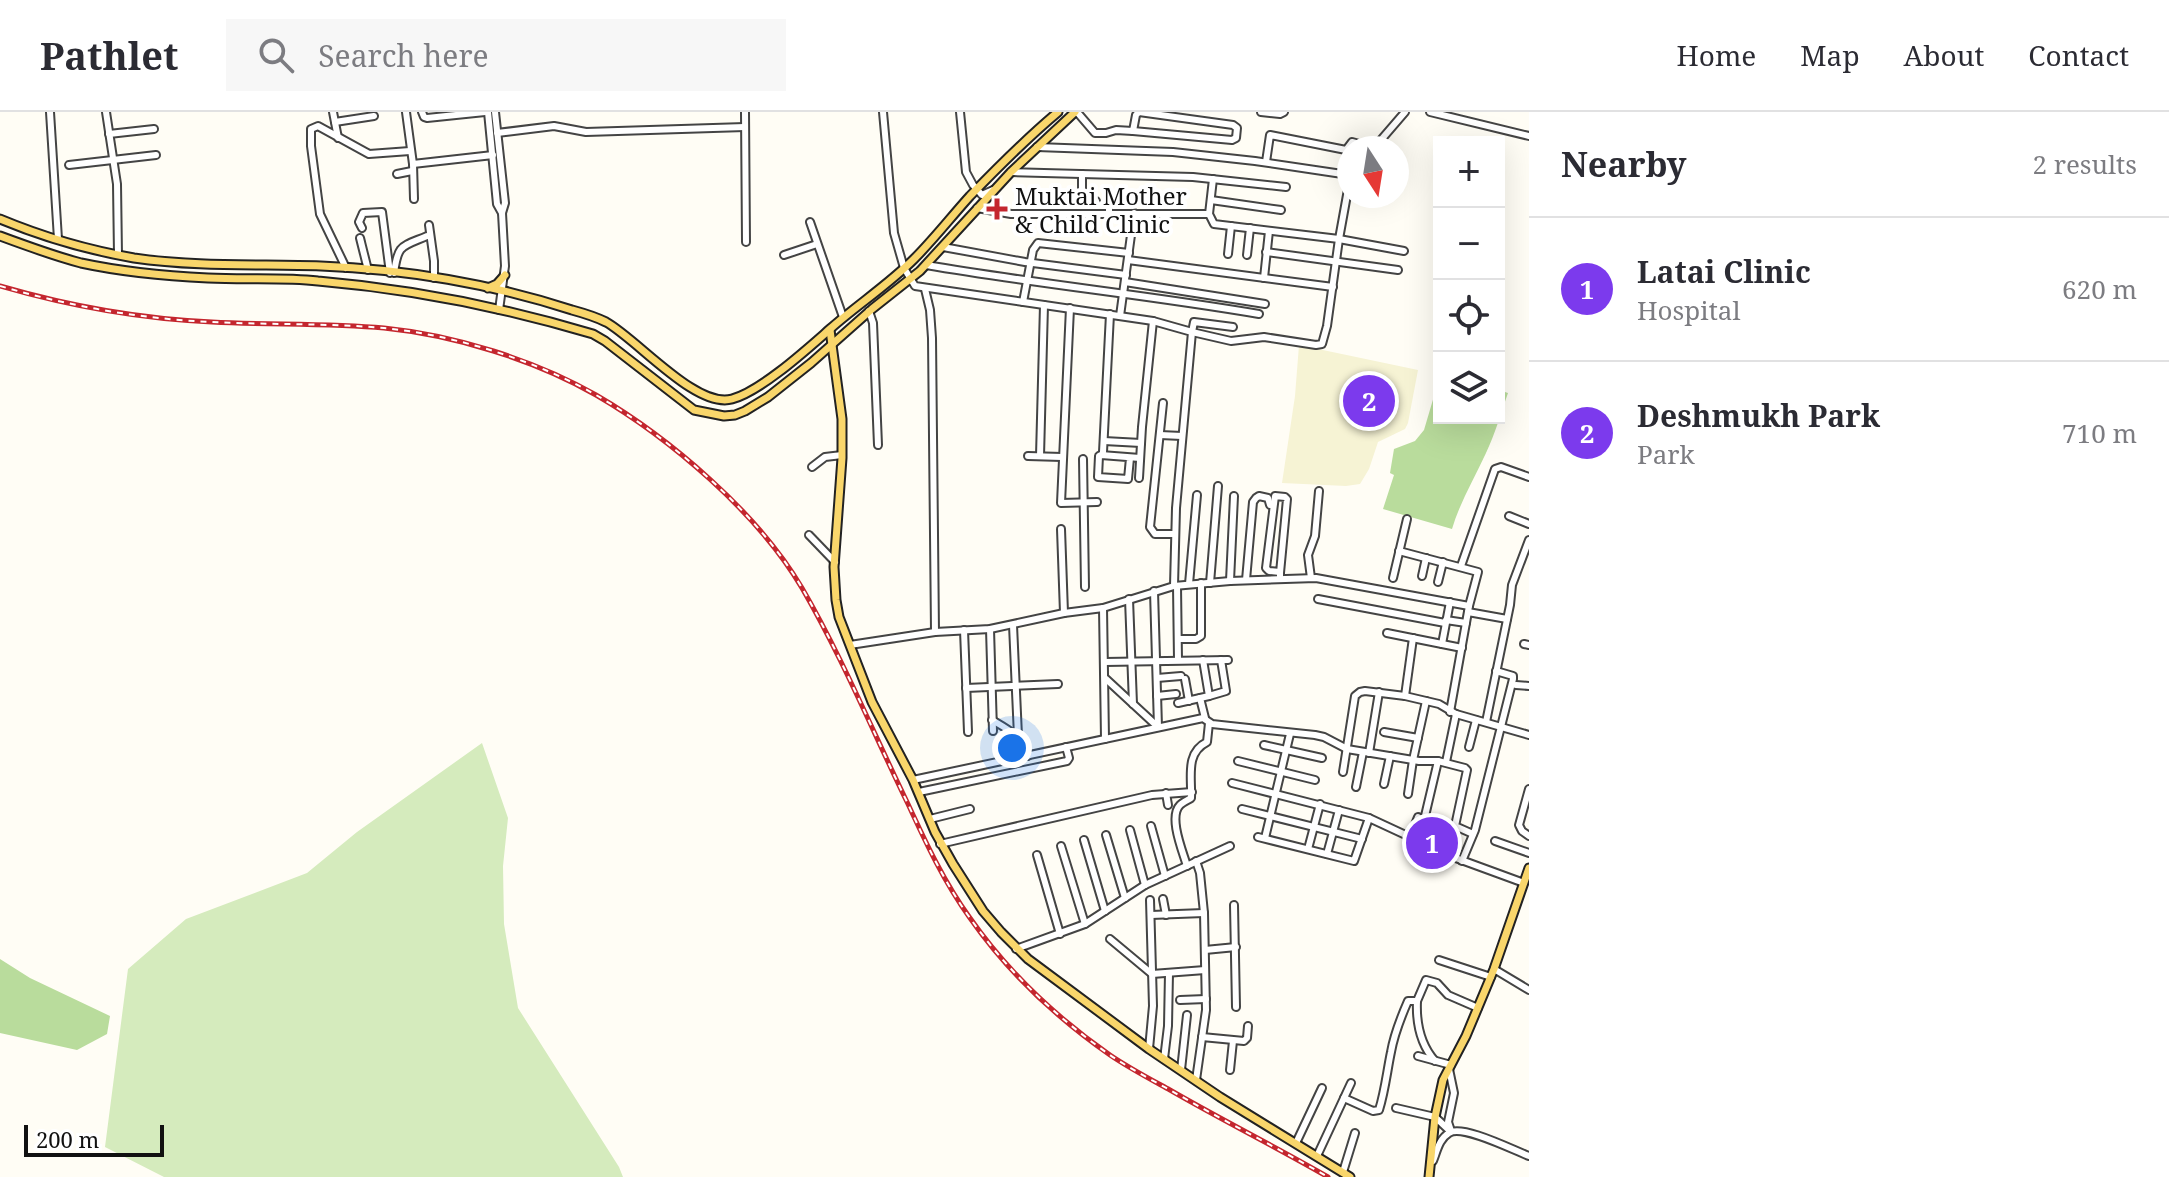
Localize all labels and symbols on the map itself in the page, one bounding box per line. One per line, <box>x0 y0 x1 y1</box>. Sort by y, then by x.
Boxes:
north arrow <box>1337 136 1409 208</box>
place label: Muktai Mother & Child Clinic <box>1015 179 1187 240</box>
marker: Muktai Mother & Child Clinic <box>986 198 1008 220</box>
pin: 2 <box>1343 371 1395 431</box>
your location <box>992 728 1032 768</box>
pin: 1 <box>1406 813 1458 873</box>
scale bar <box>24 1121 164 1157</box>

